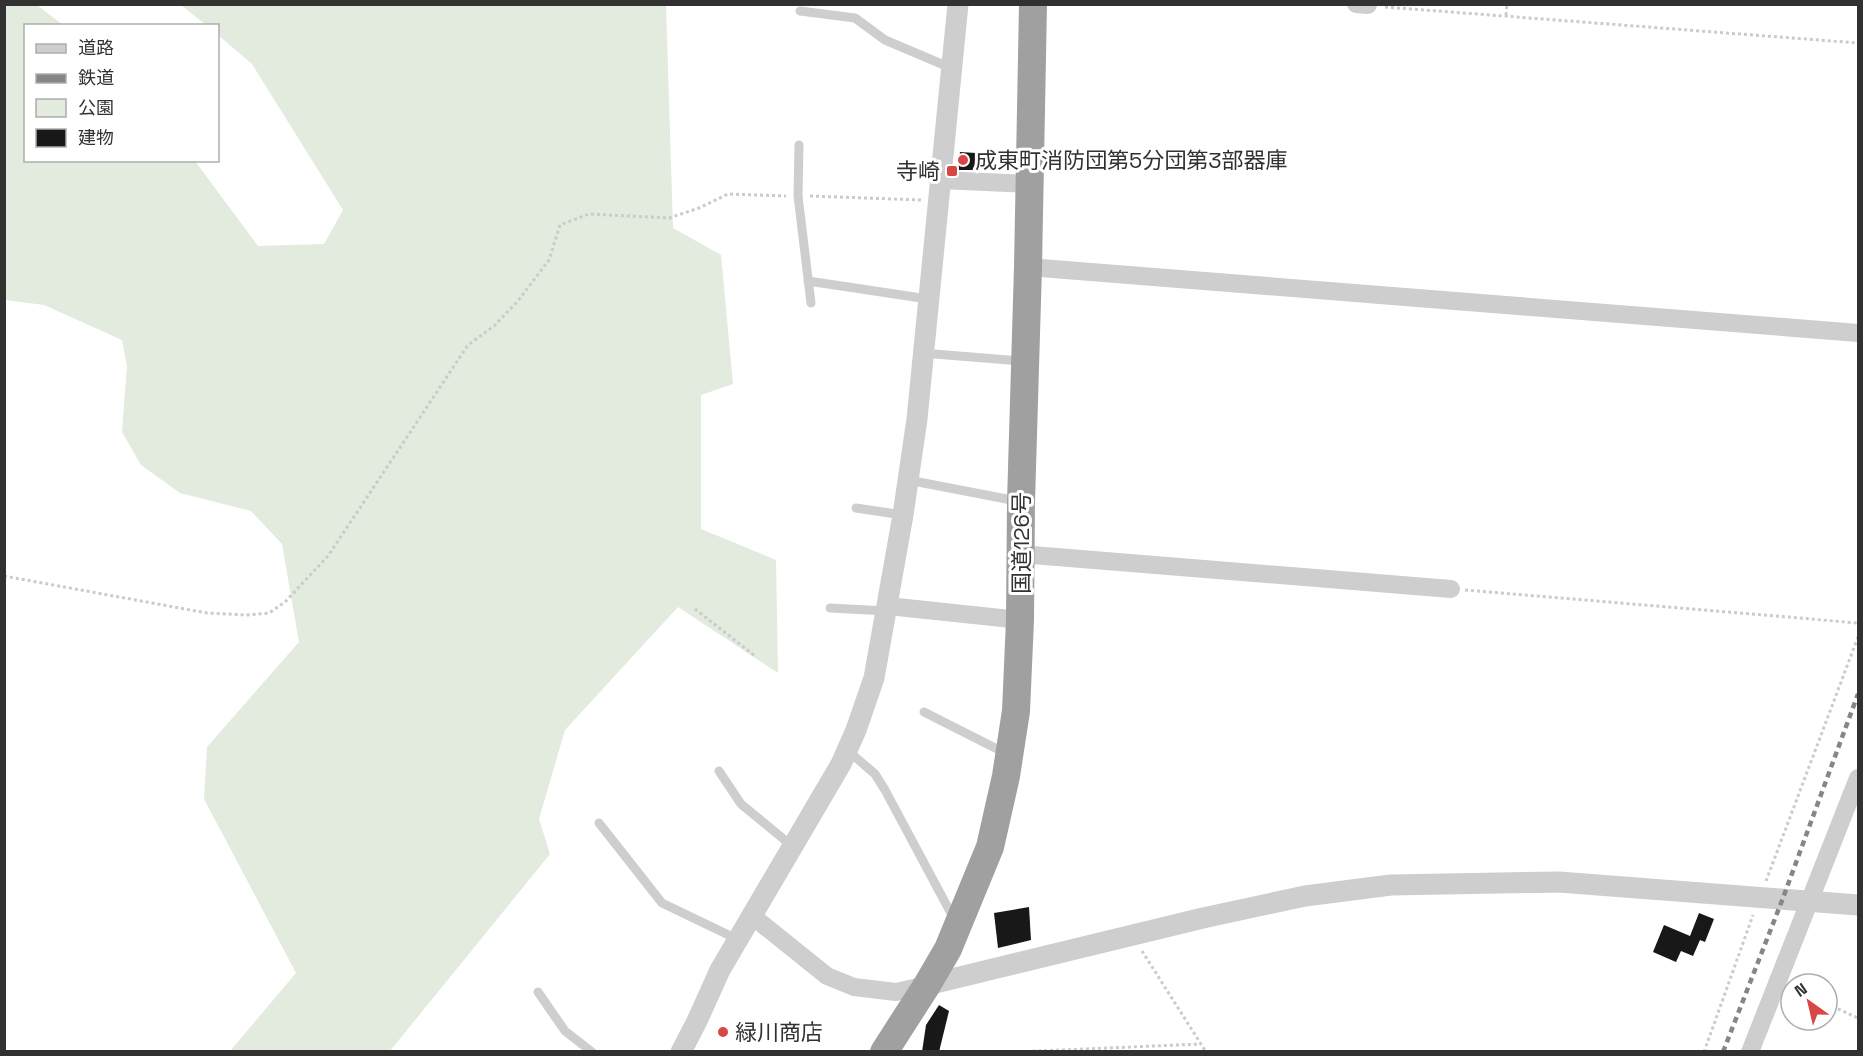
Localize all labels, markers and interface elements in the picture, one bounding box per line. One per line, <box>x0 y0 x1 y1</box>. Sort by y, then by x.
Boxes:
legend <box>24 24 219 162</box>
text: 道路 <box>78 36 114 59</box>
text: 鉄道 <box>78 66 114 89</box>
text: 公園 <box>78 96 114 119</box>
text: 建物 <box>78 126 114 149</box>
place label: 成東町消防団第5分団第3部器庫 <box>975 146 1287 174</box>
marker: 成東町消防団第5分団第3部器庫 <box>956 153 970 167</box>
place label: 寺崎 <box>896 157 940 185</box>
marker: 寺崎 <box>945 164 959 178</box>
street label: 国道126号 <box>1007 492 1035 594</box>
north arrow <box>1779 972 1839 1032</box>
text: N <box>1791 978 1811 1002</box>
place label: 緑川商店 <box>735 1018 823 1046</box>
marker: 緑川商店 <box>716 1025 730 1039</box>

